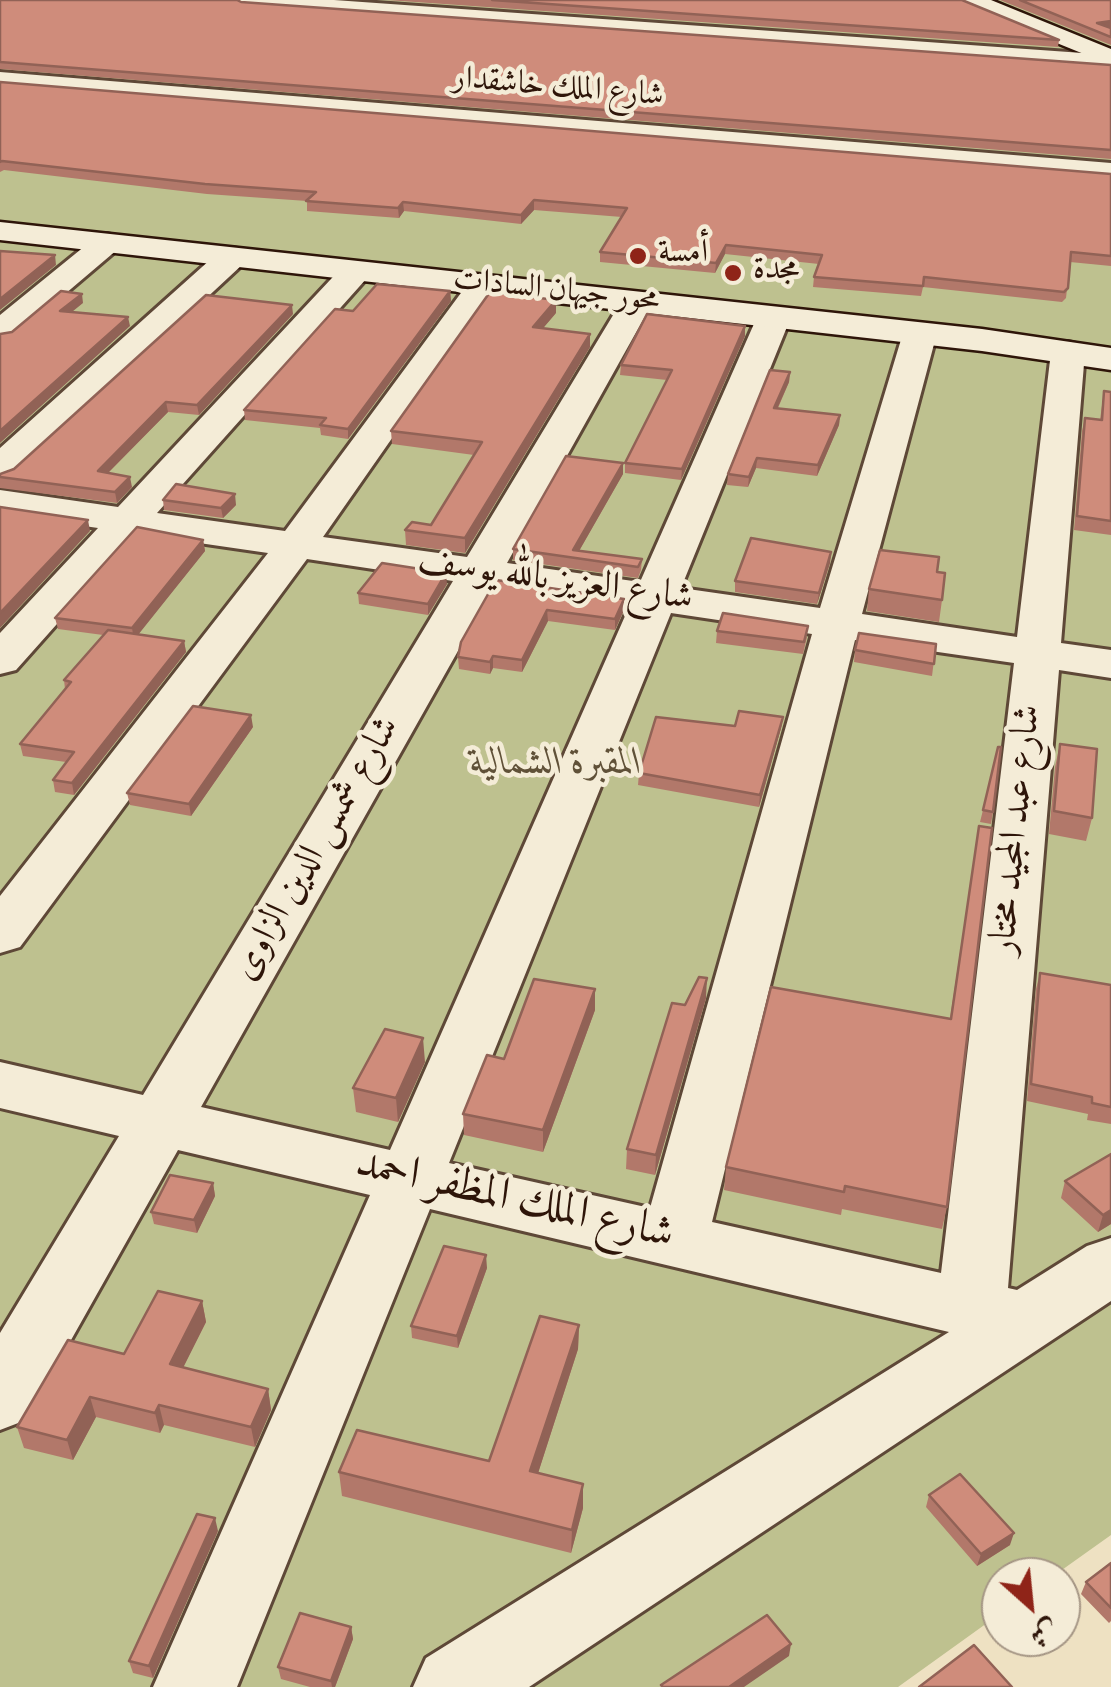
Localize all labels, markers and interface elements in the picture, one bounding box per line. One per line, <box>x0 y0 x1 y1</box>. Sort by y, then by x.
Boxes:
street label: شارع الملك خاشقدار <box>451 62 665 118</box>
place label: أمسة <box>658 237 708 275</box>
marker: أمسة <box>627 245 649 267</box>
place label: مجدة <box>753 254 799 292</box>
marker: مجدة <box>722 262 744 284</box>
street label: محور جيهان السادات <box>451 263 661 323</box>
street label: شارع العزيز بالله يوسف <box>415 541 695 625</box>
street label: شارع عبد المجيد مختار <box>983 703 1055 957</box>
street label: شارع شمس الدين الزاوى <box>225 710 413 990</box>
park label: المقبرة الشمالية <box>470 744 642 790</box>
street label: شارع الملك المظفر احمد <box>350 1140 678 1266</box>
north arrow <box>981 1557 1081 1657</box>
text: ش <box>1022 1608 1065 1656</box>

